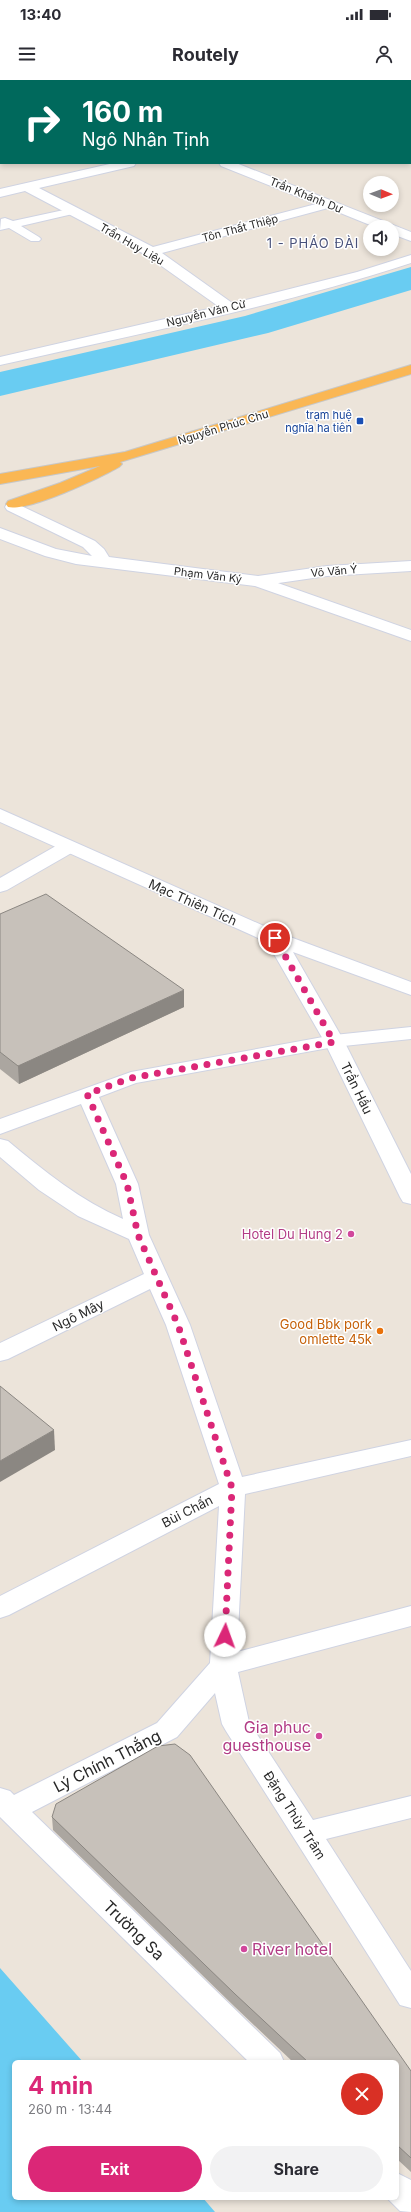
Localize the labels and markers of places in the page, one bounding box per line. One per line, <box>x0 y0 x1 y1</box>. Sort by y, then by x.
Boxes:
place label: trạm huệ nghĩa ha tiên <box>285 408 352 435</box>
marker: trạm huệ nghĩa ha tiên <box>355 416 365 426</box>
pin <box>258 921 292 955</box>
place label: Hotel Du Hung 2 <box>242 1226 343 1242</box>
marker: Hotel Du Hung 2 <box>346 1229 356 1239</box>
place label: Good Bbk pork omlette 45k <box>280 1316 372 1347</box>
marker: Good Bbk pork omlette 45k <box>375 1326 385 1336</box>
place label: Gia phuc guesthouse <box>222 1717 311 1755</box>
marker: Gia phuc guesthouse <box>314 1731 324 1741</box>
place label: River hotel <box>252 1939 332 1959</box>
marker: River hotel <box>239 1944 249 1954</box>

